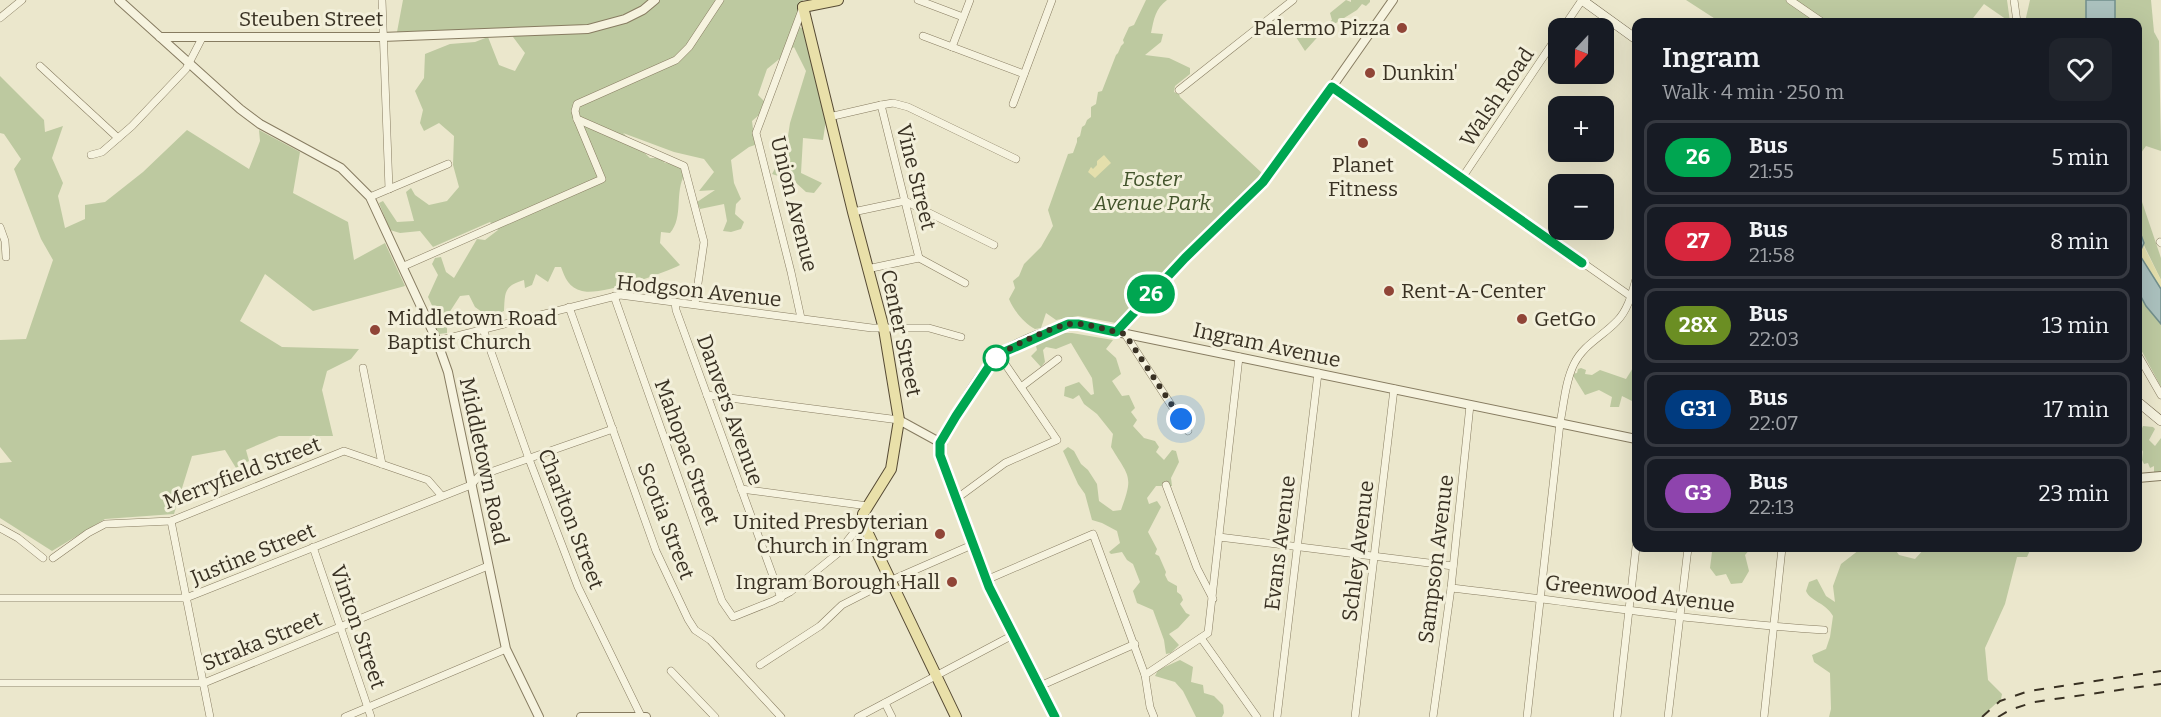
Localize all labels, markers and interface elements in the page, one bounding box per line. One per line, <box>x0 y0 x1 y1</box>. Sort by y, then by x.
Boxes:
street label: Steuben Street <box>239 6 384 32</box>
place label: Palermo Pizza <box>1253 15 1391 41</box>
north arrow <box>1548 18 1614 84</box>
map controls <box>1548 18 1614 240</box>
marker: Palermo Pizza <box>1395 21 1409 35</box>
button: heart <box>2049 38 2112 101</box>
text: Ingram <box>1662 41 1760 74</box>
street label: Walsh Road <box>1454 42 1540 152</box>
place label: Dunkin' <box>1382 60 1458 86</box>
marker: Dunkin' <box>1363 66 1377 80</box>
text: Walk · 4 min · 250 m <box>1662 80 1844 104</box>
button: + <box>1548 96 1614 162</box>
street label: Vine Street <box>890 121 942 233</box>
text: Bus <box>1749 132 1788 159</box>
street label: Union Avenue <box>765 134 823 274</box>
marker: Planet Fitness <box>1356 136 1370 150</box>
text: 26 <box>1686 144 1710 170</box>
text: 5 min <box>2051 144 2109 171</box>
place label: Planet Fitness <box>1328 152 1398 202</box>
text: 21:55 <box>1749 159 1794 183</box>
park label: Foster Avenue Park <box>1092 166 1211 216</box>
button: − <box>1548 174 1614 240</box>
text: Bus <box>1749 216 1788 243</box>
text: 27 <box>1686 228 1710 254</box>
text: 8 min <box>2050 228 2109 255</box>
text: 21:58 <box>1749 243 1795 267</box>
street label: Center Street <box>875 267 927 399</box>
street label: Hodgson Avenue <box>615 269 783 313</box>
line badge: 26 <box>1124 274 1178 314</box>
place label: Rent-A-Center <box>1401 278 1546 304</box>
text: 26 <box>1139 281 1163 307</box>
marker: Rent-A-Center <box>1382 284 1396 298</box>
text: Bus <box>1749 300 1788 327</box>
place label: Middletown Road Baptist Church <box>387 305 557 355</box>
place label: GetGo <box>1534 306 1596 332</box>
marker: GetGo <box>1515 312 1529 326</box>
text: 28X <box>1679 312 1717 338</box>
text: 13 min <box>2042 312 2109 339</box>
street label: Ingram Avenue <box>1191 317 1343 373</box>
marker: Middletown Road Baptist Church <box>368 323 382 337</box>
text: 22:03 <box>1749 327 1799 351</box>
street label: Danvers Avenue <box>691 331 769 489</box>
unlabelled marker <box>983 345 1009 371</box>
street label: Middletown Road <box>454 375 514 547</box>
street label: Mahopac Street <box>649 376 726 529</box>
text: Bus <box>1749 384 1788 411</box>
text: G31 <box>1680 396 1716 422</box>
text: 17 min <box>2043 396 2109 423</box>
your location <box>1166 404 1196 434</box>
text: 22:07 <box>1749 411 1798 435</box>
street label: Merryfield Street <box>160 431 325 515</box>
street label: Charlton Street <box>532 445 610 593</box>
street label: Scotia Street <box>632 459 700 584</box>
text: Bus <box>1749 468 1788 495</box>
street label: Sampson Avenue <box>1413 473 1459 645</box>
street label: Evans Avenue <box>1259 474 1301 612</box>
street label: Schley Avenue <box>1336 479 1380 623</box>
text: G3 <box>1684 480 1712 506</box>
text: 23 min <box>2039 480 2109 507</box>
text: 22:13 <box>1749 495 1795 519</box>
place label: United Presbyterian Church in Ingram <box>733 509 928 559</box>
street label: Justine Street <box>186 517 319 591</box>
marker: United Presbyterian Church in Ingram <box>933 527 947 541</box>
street label: Vinton Street <box>325 562 391 693</box>
place label: Ingram Borough Hall <box>736 569 940 595</box>
street label: Greenwood Avenue <box>1544 569 1736 619</box>
marker: Ingram Borough Hall <box>945 575 959 589</box>
street label: Straka Street <box>199 605 326 677</box>

